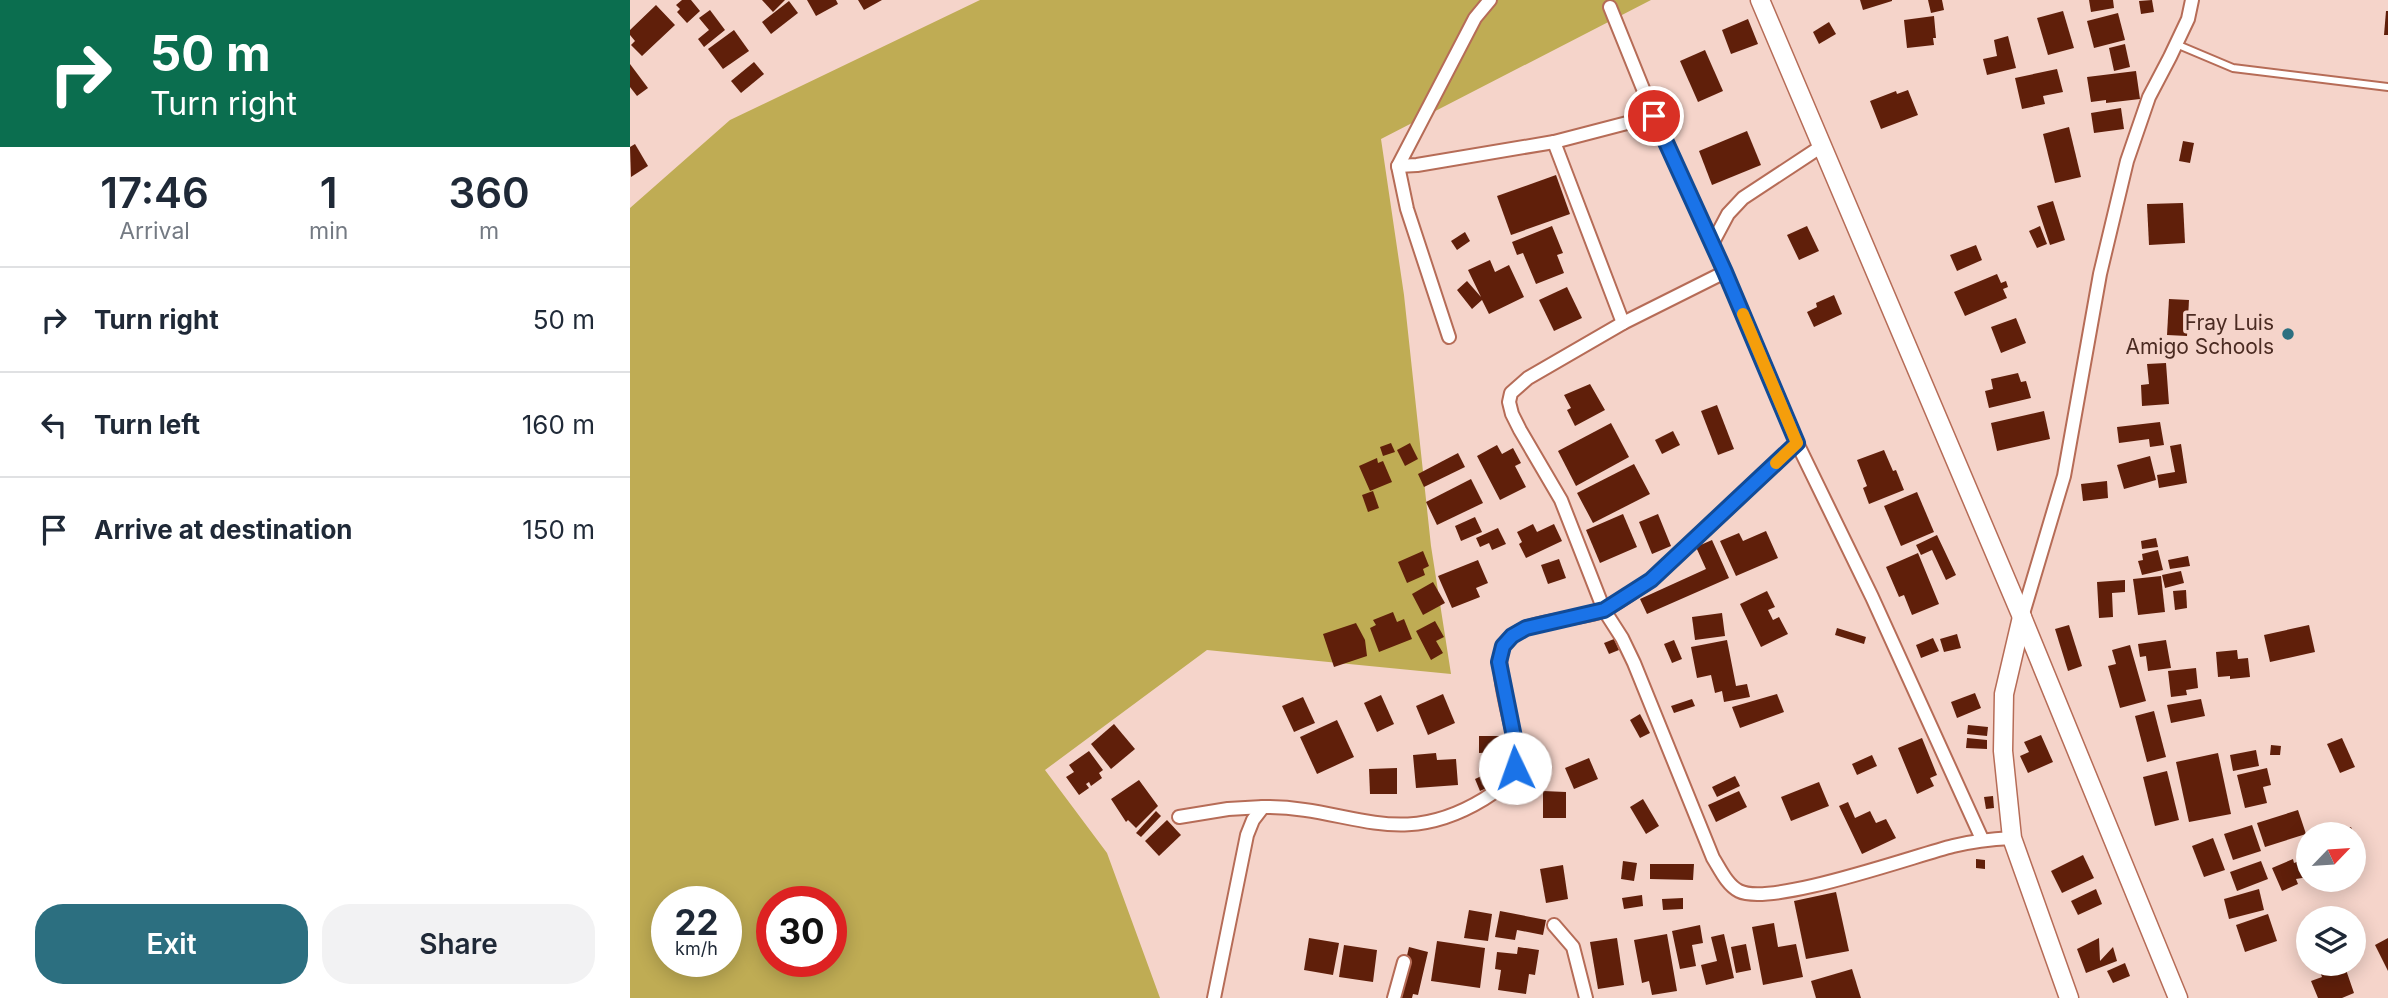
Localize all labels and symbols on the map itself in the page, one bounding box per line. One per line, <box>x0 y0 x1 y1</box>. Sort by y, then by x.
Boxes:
pin <box>1624 86 1684 146</box>
place label: Fray Luis Amigo Schools <box>2125 310 2274 359</box>
marker: Fray Luis Amigo Schools <box>2280 326 2296 342</box>
position arrow <box>1478 731 1552 805</box>
north arrow <box>2296 822 2366 892</box>
speed limit sign: 30 <box>756 886 847 977</box>

